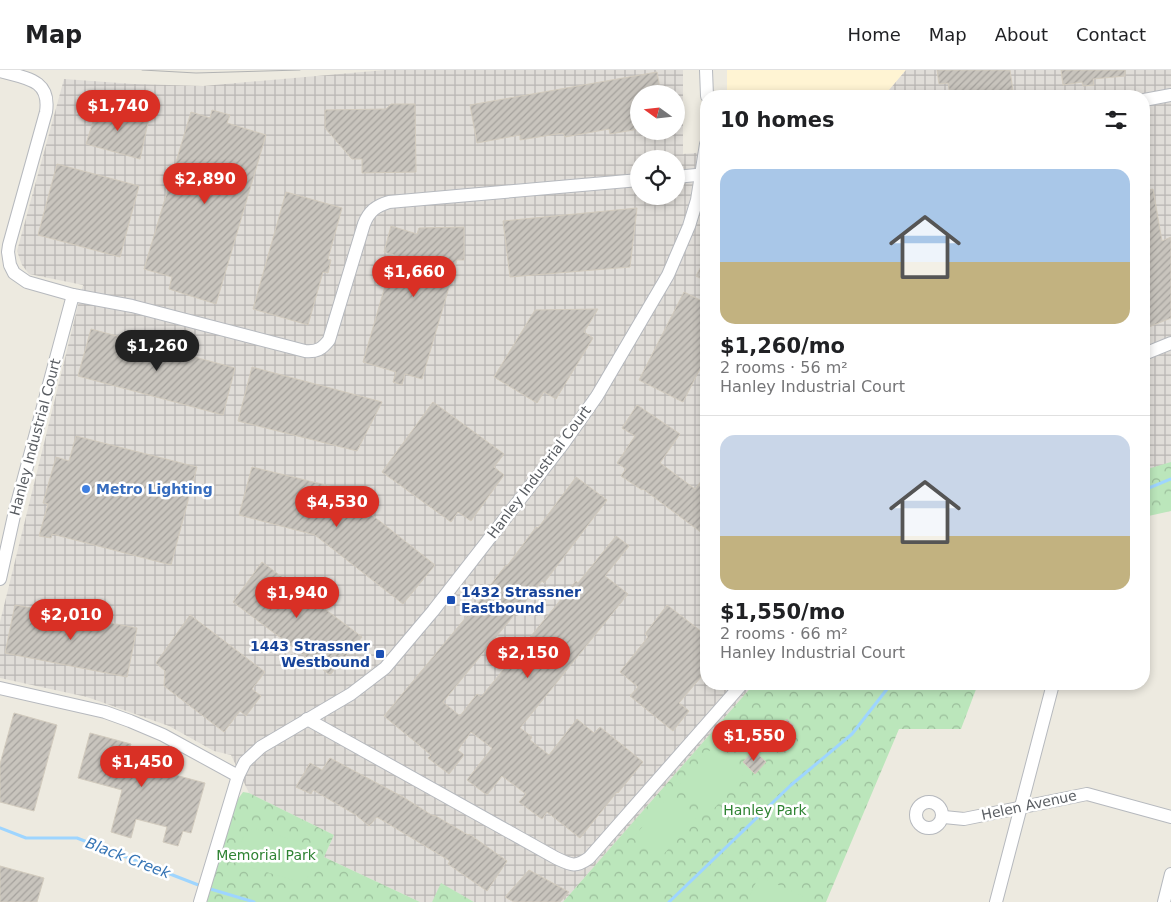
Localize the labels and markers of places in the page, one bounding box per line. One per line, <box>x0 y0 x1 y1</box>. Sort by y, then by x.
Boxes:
pin: $1,740 <box>77 90 159 132</box>
pin: $2,890 <box>164 162 246 205</box>
pin: $1,660 <box>373 256 455 298</box>
pin: $1,260 <box>116 330 198 372</box>
place label: Metro Lighting <box>96 481 213 497</box>
marker: Metro Lighting <box>80 483 92 495</box>
pin: $4,530 <box>296 486 378 528</box>
pin: $1,940 <box>256 576 338 619</box>
place label: 1432 Strassner Eastbound <box>461 584 581 616</box>
marker: 1432 Strassner Eastbound <box>445 594 457 606</box>
pin: $2,010 <box>30 598 112 641</box>
pin: $2,150 <box>487 636 569 679</box>
place label: 1443 Strassner Westbound <box>250 638 370 670</box>
marker: 1443 Strassner Westbound <box>374 648 386 660</box>
pin: $1,550 <box>713 720 795 762</box>
pin: $1,450 <box>101 746 183 788</box>

